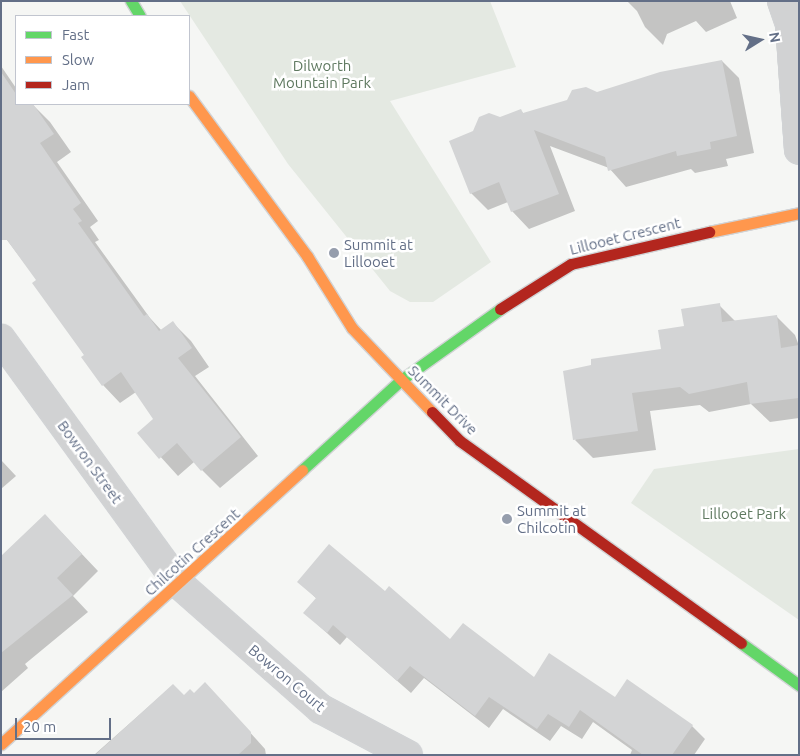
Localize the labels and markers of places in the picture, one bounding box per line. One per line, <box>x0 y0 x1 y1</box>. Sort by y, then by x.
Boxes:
place label: Summit at Lillooet <box>344 235 413 270</box>
marker: Summit at Lillooet <box>328 247 340 259</box>
place label: Summit at Chilcotin <box>517 501 586 536</box>
marker: Summit at Chilcotin <box>501 513 513 525</box>

